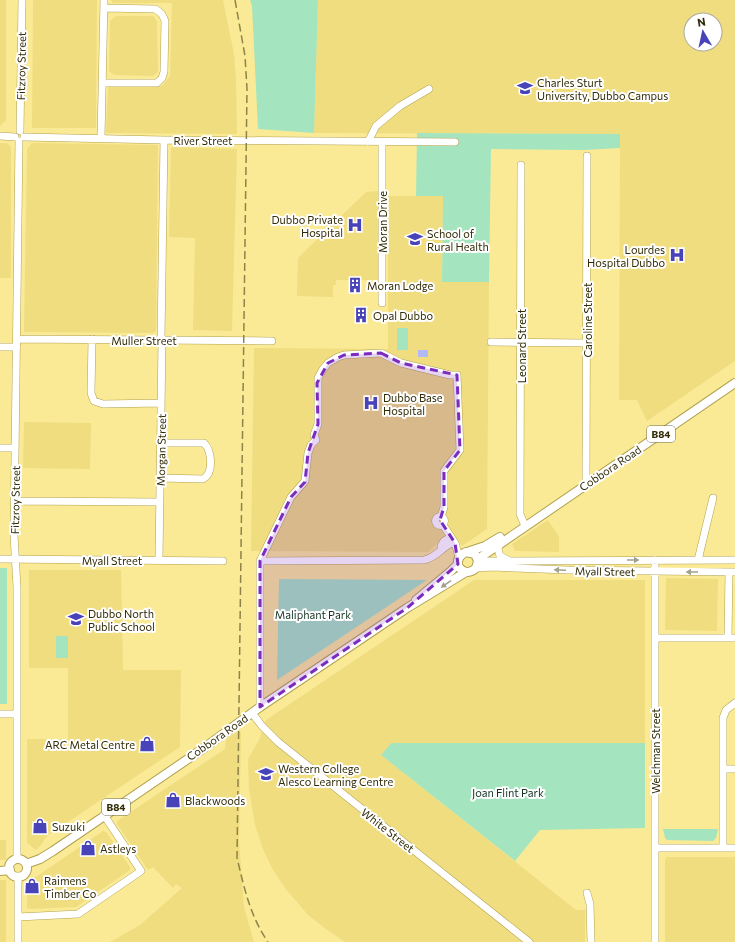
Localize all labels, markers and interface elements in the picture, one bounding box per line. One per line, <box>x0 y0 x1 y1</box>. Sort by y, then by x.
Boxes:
north arrow <box>683 12 723 52</box>
text: N <box>696 15 706 29</box>
street label: Fitzroy Street <box>14 31 28 100</box>
place label: Charles Sturt University, Dubbo Campus <box>537 76 668 102</box>
school or university icon: Charles Sturt University, Dubbo Campus <box>516 79 534 97</box>
street label: River Street <box>173 134 233 147</box>
street label: Moran Drive <box>376 191 389 253</box>
place label: Dubbo Private Hospital <box>271 213 343 239</box>
hospital icon: Dubbo Private Hospital <box>346 216 364 234</box>
place label: School of Rural Health <box>427 227 489 253</box>
school or university icon: School of Rural Health <box>406 230 424 248</box>
place label: Lourdes Hospital Dubbo <box>587 243 665 269</box>
hospital icon: Lourdes Hospital Dubbo <box>668 246 686 264</box>
building icon: Moran Lodge <box>346 276 364 294</box>
place label: Moran Lodge <box>367 279 434 292</box>
street label: Caroline Street <box>581 282 594 358</box>
building icon: Opal Dubbo <box>352 306 370 324</box>
street label: Leonard Street <box>515 308 528 383</box>
place label: Opal Dubbo <box>373 309 433 322</box>
street label: Muller Street <box>111 334 177 347</box>
place label: Dubbo Base Hospital <box>383 391 443 417</box>
hospital icon: Dubbo Base Hospital <box>362 394 380 412</box>
street label: Morgan Street <box>154 413 168 486</box>
road number: B84 <box>647 426 675 442</box>
street label: Cobbora Road <box>577 443 643 493</box>
street label: Fitzroy Street <box>8 465 22 534</box>
street label: Myall Street <box>82 554 143 567</box>
one-way arrow <box>627 557 640 563</box>
street label: Myall Street <box>575 564 636 578</box>
one-way arrow <box>553 567 566 573</box>
one-way arrow <box>685 569 698 575</box>
one-way arrow <box>441 580 452 588</box>
place label: Dubbo North Public School <box>88 607 155 633</box>
park label: Maliphant Park <box>275 608 351 621</box>
school or university icon: Dubbo North Public School <box>67 610 85 628</box>
street label: Welchman Street <box>649 708 662 794</box>
street label: Cobbora Road <box>184 711 250 763</box>
shop icon: ARC Metal Centre <box>138 735 156 753</box>
place label: ARC Metal Centre <box>45 738 135 751</box>
place label: Western College Alesco Learning Centre <box>278 762 393 788</box>
school or university icon: Western College Alesco Learning Centre <box>257 765 275 783</box>
park label: Joan Flint Park <box>472 786 544 800</box>
shop icon: Blackwoods <box>164 791 182 809</box>
place label: Blackwoods <box>185 794 245 807</box>
road number: B84 <box>102 799 130 815</box>
street label: White Street <box>359 805 418 855</box>
shop icon: Suzuki <box>31 817 49 835</box>
place label: Suzuki <box>52 820 85 833</box>
shop icon: Astleys <box>79 839 97 857</box>
place label: Astleys <box>100 842 136 855</box>
place label: Raimens Timber Co <box>44 874 97 900</box>
shop icon: Raimens Timber Co <box>23 877 41 895</box>

